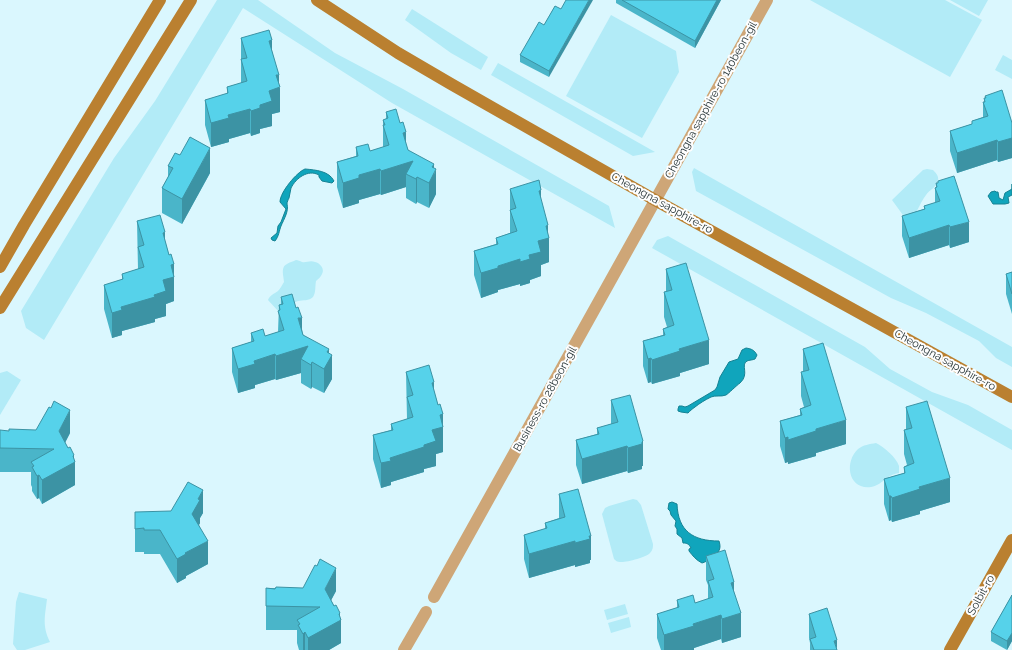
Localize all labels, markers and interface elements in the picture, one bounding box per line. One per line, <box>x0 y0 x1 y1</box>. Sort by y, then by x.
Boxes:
street label: Cheongna sapphire-ro 140beon-gil <box>662 19 760 181</box>
street label: Cheongna sapphire-ro <box>609 170 715 237</box>
street label: Cheongna sapphire-ro <box>892 327 998 394</box>
street label: Business-ro 28beon-gil <box>511 344 579 454</box>
street label: Solbit-ro <box>965 572 998 617</box>

